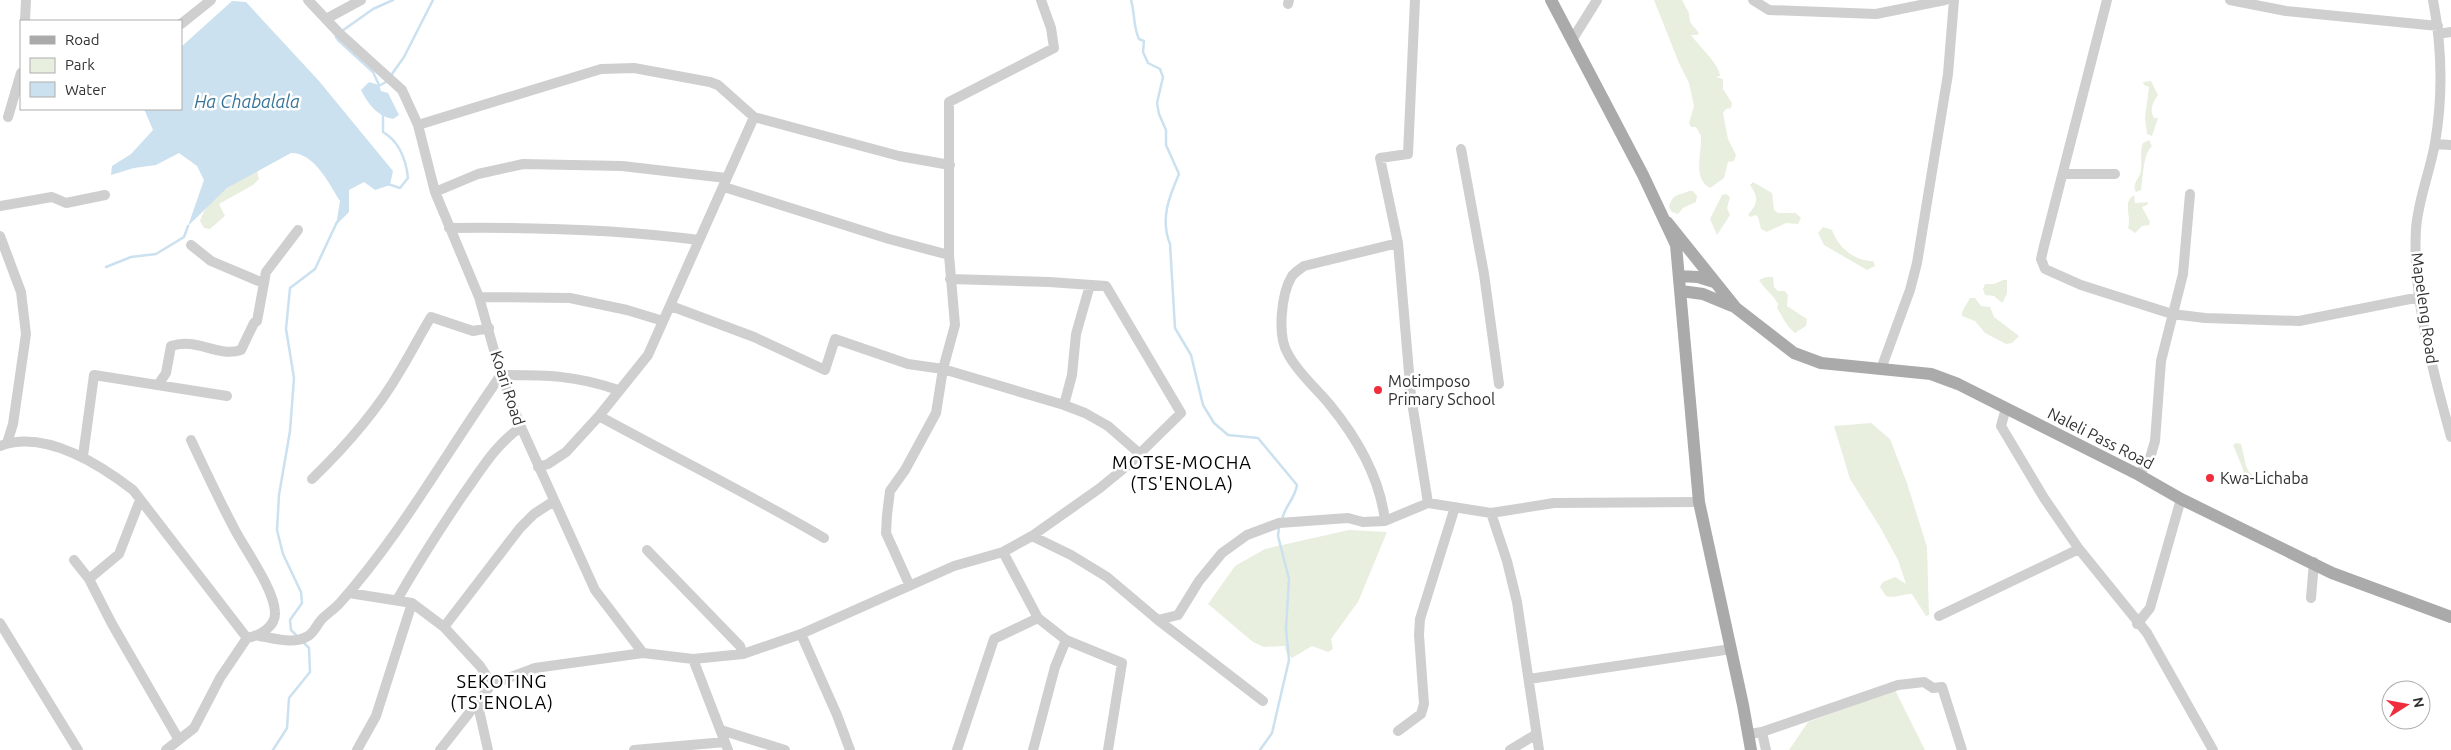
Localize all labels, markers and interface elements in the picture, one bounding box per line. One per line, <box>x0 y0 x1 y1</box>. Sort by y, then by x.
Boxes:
legend <box>20 20 182 110</box>
text: Road <box>65 31 100 48</box>
text: Park <box>65 56 95 73</box>
text: Water <box>65 81 106 98</box>
water label: Ha Chabalala <box>194 91 300 111</box>
street label: Mapeleng Road <box>2408 251 2442 365</box>
street label: Koari Road <box>487 348 529 428</box>
place label: Motimposo Primary School <box>1388 372 1495 408</box>
marker: Motimposo Primary School <box>1372 384 1384 396</box>
street label: Naleli Pass Road <box>2045 404 2157 472</box>
district label: MOTSE-MOCHA (TS'ENOLA) <box>1112 452 1252 494</box>
place label: Kwa-Lichaba <box>2220 469 2309 487</box>
marker: Kwa-Lichaba <box>2204 472 2216 484</box>
district label: SEKOTING (TS'ENOLA) <box>450 671 554 713</box>
north arrow <box>2381 680 2431 730</box>
text: N <box>2410 696 2428 709</box>

